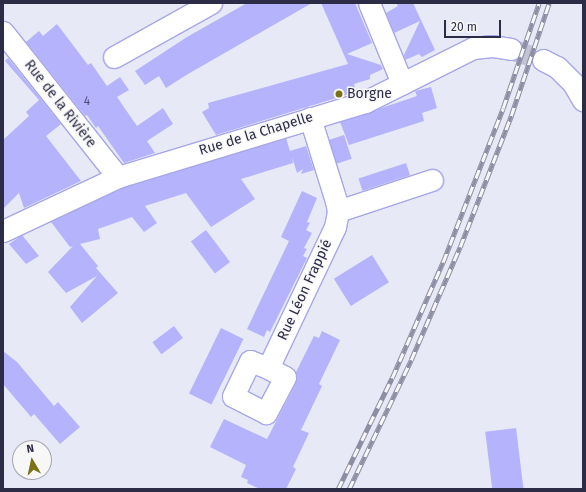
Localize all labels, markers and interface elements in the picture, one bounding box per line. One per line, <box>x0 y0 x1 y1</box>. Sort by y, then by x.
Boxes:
scale bar <box>446 12 503 38</box>
text: 20 m <box>451 20 477 34</box>
street label: Rue de la Rivière <box>21 57 99 151</box>
place label: Borgne <box>347 86 392 102</box>
marker: Borgne <box>334 89 344 99</box>
house number: 4 <box>84 95 90 109</box>
street label: Rue de la Chapelle <box>197 109 315 159</box>
street label: Rue Léon Frappié <box>274 237 336 343</box>
north arrow <box>12 440 52 480</box>
text: N <box>26 442 35 456</box>

